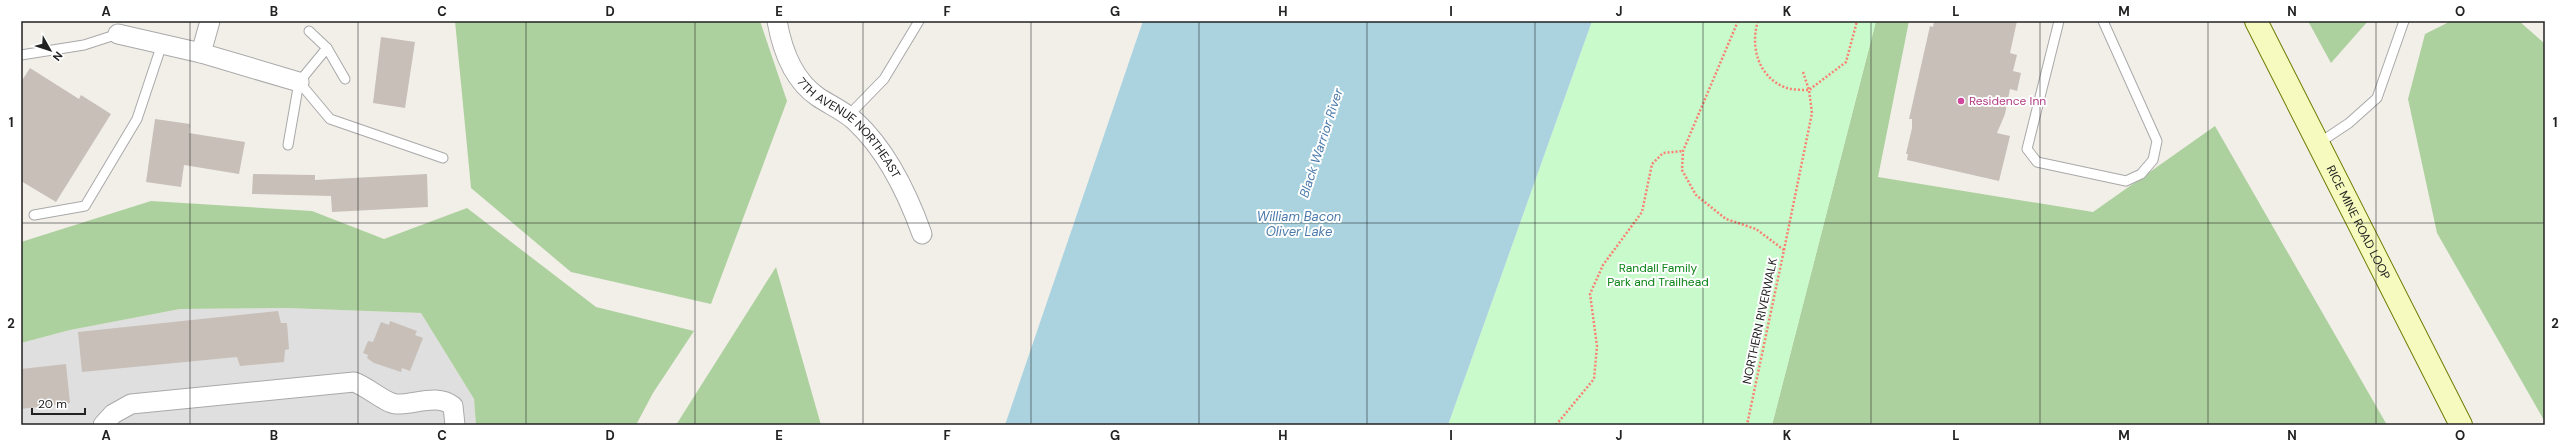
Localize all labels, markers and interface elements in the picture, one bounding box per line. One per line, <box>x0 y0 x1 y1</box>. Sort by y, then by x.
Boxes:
text: A <box>101 3 111 20</box>
text: B <box>270 3 278 20</box>
text: C <box>437 3 447 20</box>
text: D <box>605 3 615 20</box>
text: E <box>775 3 783 20</box>
text: F <box>943 3 951 20</box>
text: G <box>1110 3 1120 20</box>
text: H <box>1278 3 1288 20</box>
text: I <box>1449 3 1453 20</box>
text: J <box>1615 3 1623 20</box>
text: K <box>1783 3 1792 20</box>
text: L <box>1952 3 1960 20</box>
text: M <box>2118 3 2130 20</box>
text: N <box>2287 3 2297 20</box>
text: O <box>2455 3 2465 20</box>
north arrow <box>30 30 70 70</box>
text: N <box>50 49 66 64</box>
street label: 7TH AVENUE NORTHEAST <box>793 74 904 181</box>
water label: Black Warrior River <box>1295 85 1347 200</box>
place label: Residence Inn <box>1969 93 2046 109</box>
marker: Residence Inn <box>1956 96 1966 106</box>
text: 1 <box>9 114 13 131</box>
text: 1 <box>2553 114 2557 131</box>
street label: RICE MINE ROAD LOOP <box>2323 163 2394 282</box>
water label: William Bacon Oliver Lake <box>1257 208 1341 240</box>
street label: NORTHERN RIVERWALK <box>1739 256 1781 386</box>
park label: Randall Family Park and Trailhead <box>1607 260 1709 290</box>
text: 2 <box>7 315 15 332</box>
text: 2 <box>2551 315 2559 332</box>
scale bar <box>32 390 85 416</box>
text: 20 m <box>38 396 67 412</box>
text: A <box>101 427 111 444</box>
text: B <box>270 427 278 444</box>
text: C <box>437 427 447 444</box>
text: D <box>605 427 615 444</box>
text: E <box>775 427 783 444</box>
text: F <box>943 427 951 444</box>
text: G <box>1110 427 1120 444</box>
text: H <box>1278 427 1288 444</box>
text: I <box>1449 427 1453 444</box>
text: J <box>1615 427 1623 444</box>
text: K <box>1783 427 1792 444</box>
text: L <box>1952 427 1960 444</box>
text: M <box>2118 427 2130 444</box>
text: N <box>2287 427 2297 444</box>
text: O <box>2455 427 2465 444</box>

